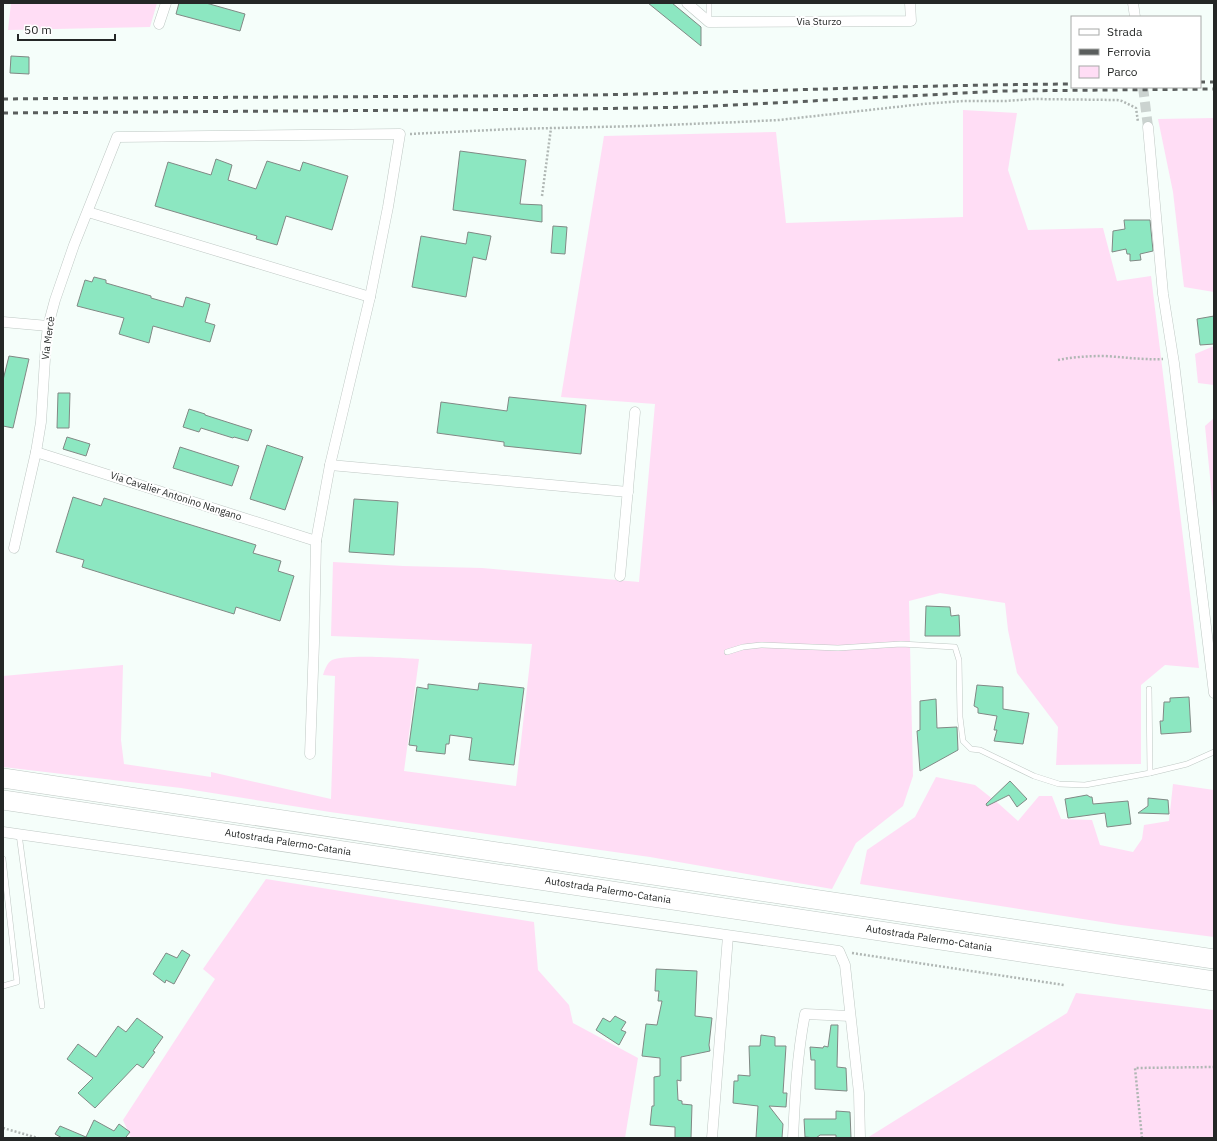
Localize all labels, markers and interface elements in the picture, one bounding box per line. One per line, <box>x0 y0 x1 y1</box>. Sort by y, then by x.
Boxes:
street label: Via Sturzo <box>796 15 842 28</box>
scale bar <box>18 16 115 42</box>
legend <box>1071 16 1201 88</box>
text: 50 m <box>24 22 52 37</box>
text: Strada <box>1107 24 1143 39</box>
text: Ferrovia <box>1107 44 1151 59</box>
text: Parco <box>1107 64 1138 79</box>
street label: Via Mercè <box>39 315 58 361</box>
street label: Via Cavalier Antonino Nangano <box>109 469 244 524</box>
street label: Autostrada Palermo-Catania <box>224 826 353 859</box>
street label: Autostrada Palermo-Catania <box>544 874 673 907</box>
street label: Autostrada Palermo-Catania <box>865 922 994 955</box>

